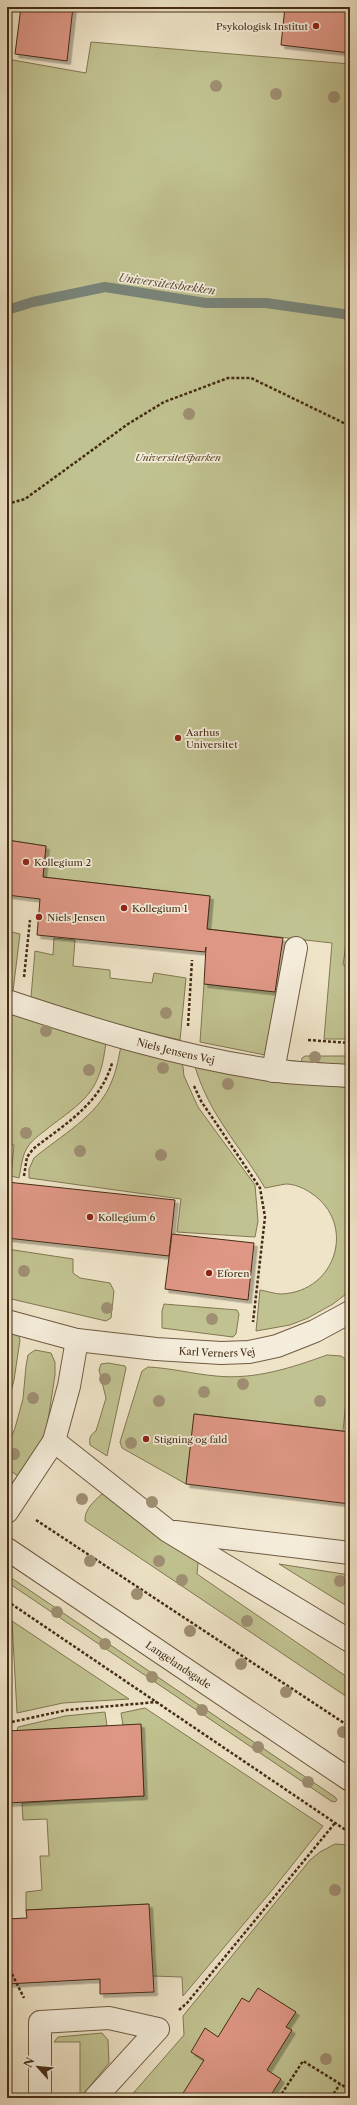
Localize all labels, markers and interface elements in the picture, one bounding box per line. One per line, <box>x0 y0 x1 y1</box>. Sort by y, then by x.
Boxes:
place label: Psykologisk Institut <box>216 20 308 33</box>
marker: Psykologisk Institut <box>311 21 321 31</box>
water label: Universitetsbækken <box>118 270 217 298</box>
park label: Universitetsparken <box>135 451 221 464</box>
place label: Aarhus Universitet <box>185 726 238 751</box>
marker: Aarhus Universitet <box>173 733 183 743</box>
place label: Kollegium 2 <box>34 856 92 869</box>
marker: Kollegium 2 <box>21 857 31 867</box>
place label: Kollegium 1 <box>132 902 189 915</box>
marker: Kollegium 1 <box>119 903 129 913</box>
place label: Niels Jensen <box>47 911 106 924</box>
marker: Niels Jensen <box>34 912 44 922</box>
street label: Niels Jensens Vej <box>135 1035 216 1066</box>
place label: Kollegium 6 <box>98 1211 156 1224</box>
marker: Kollegium 6 <box>85 1212 95 1222</box>
place label: Eforen <box>217 1267 250 1280</box>
marker: Eforen <box>204 1268 214 1278</box>
street label: Karl Verners Vej <box>178 1344 256 1360</box>
place label: Stigning og fald <box>154 1433 227 1446</box>
marker: Stigning og fald <box>141 1434 151 1444</box>
street label: Langelandsgade <box>143 1638 214 1692</box>
north arrow <box>18 2047 58 2087</box>
text: N <box>21 2055 38 2070</box>

